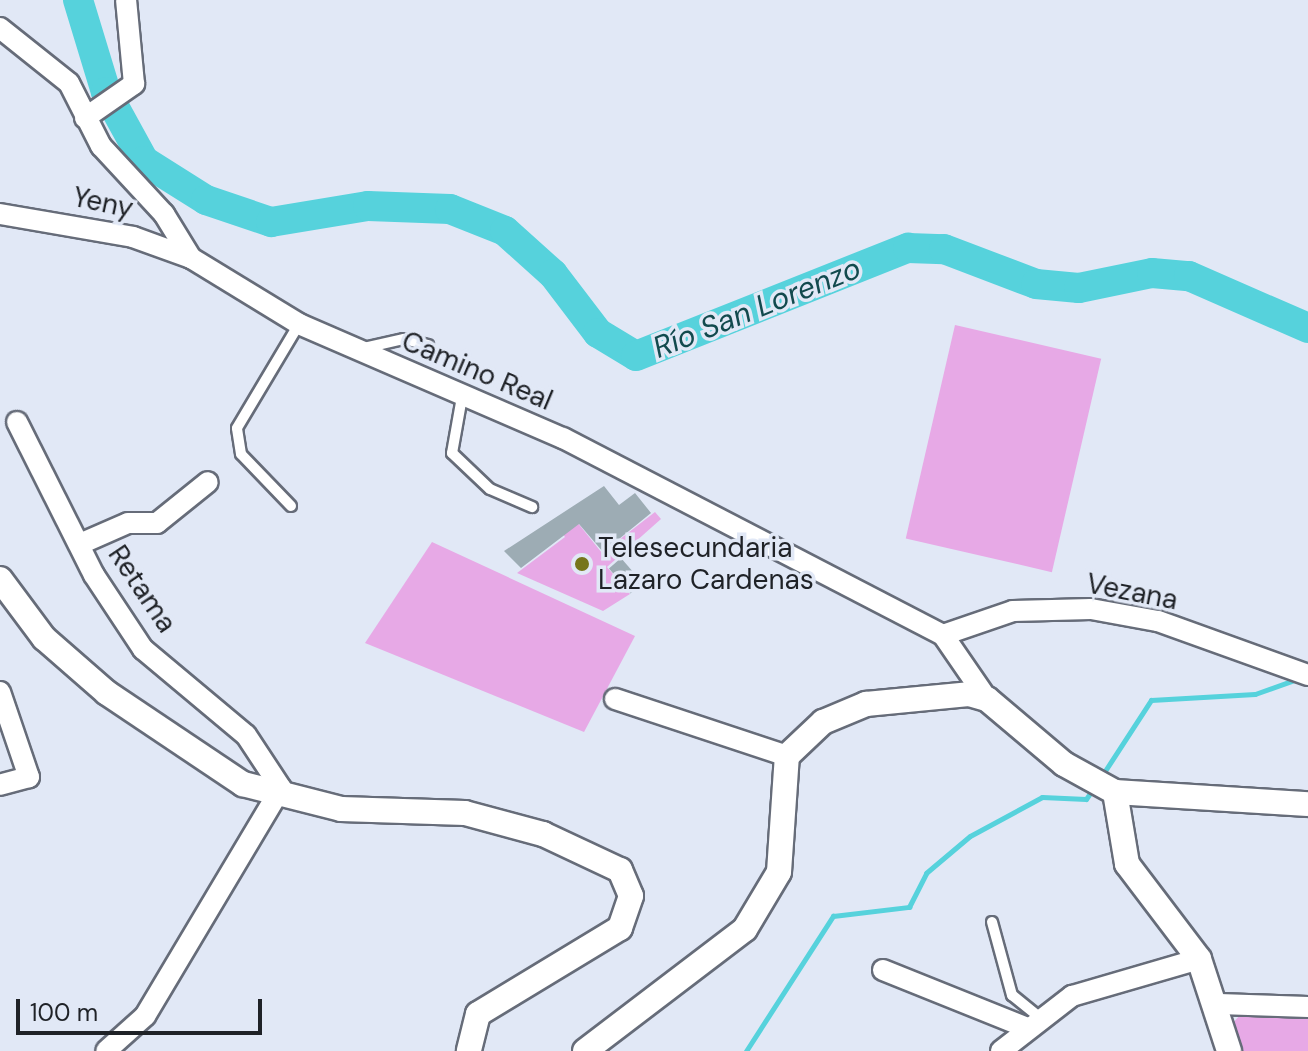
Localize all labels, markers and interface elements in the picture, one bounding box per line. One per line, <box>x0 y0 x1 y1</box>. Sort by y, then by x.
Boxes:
street label: Yeny <box>70 180 136 226</box>
water label: Río San Lorenzo <box>648 250 866 366</box>
street label: Camino Real <box>397 324 557 418</box>
place label: Telesecundaria Lazaro Cardenas <box>598 531 814 597</box>
street label: Retama <box>101 539 183 639</box>
marker: Telesecundaria Lazaro Cardenas <box>573 555 591 573</box>
street label: Vezana <box>1084 567 1180 617</box>
scale bar <box>20 983 266 1033</box>
text: 100 m <box>30 997 98 1028</box>

